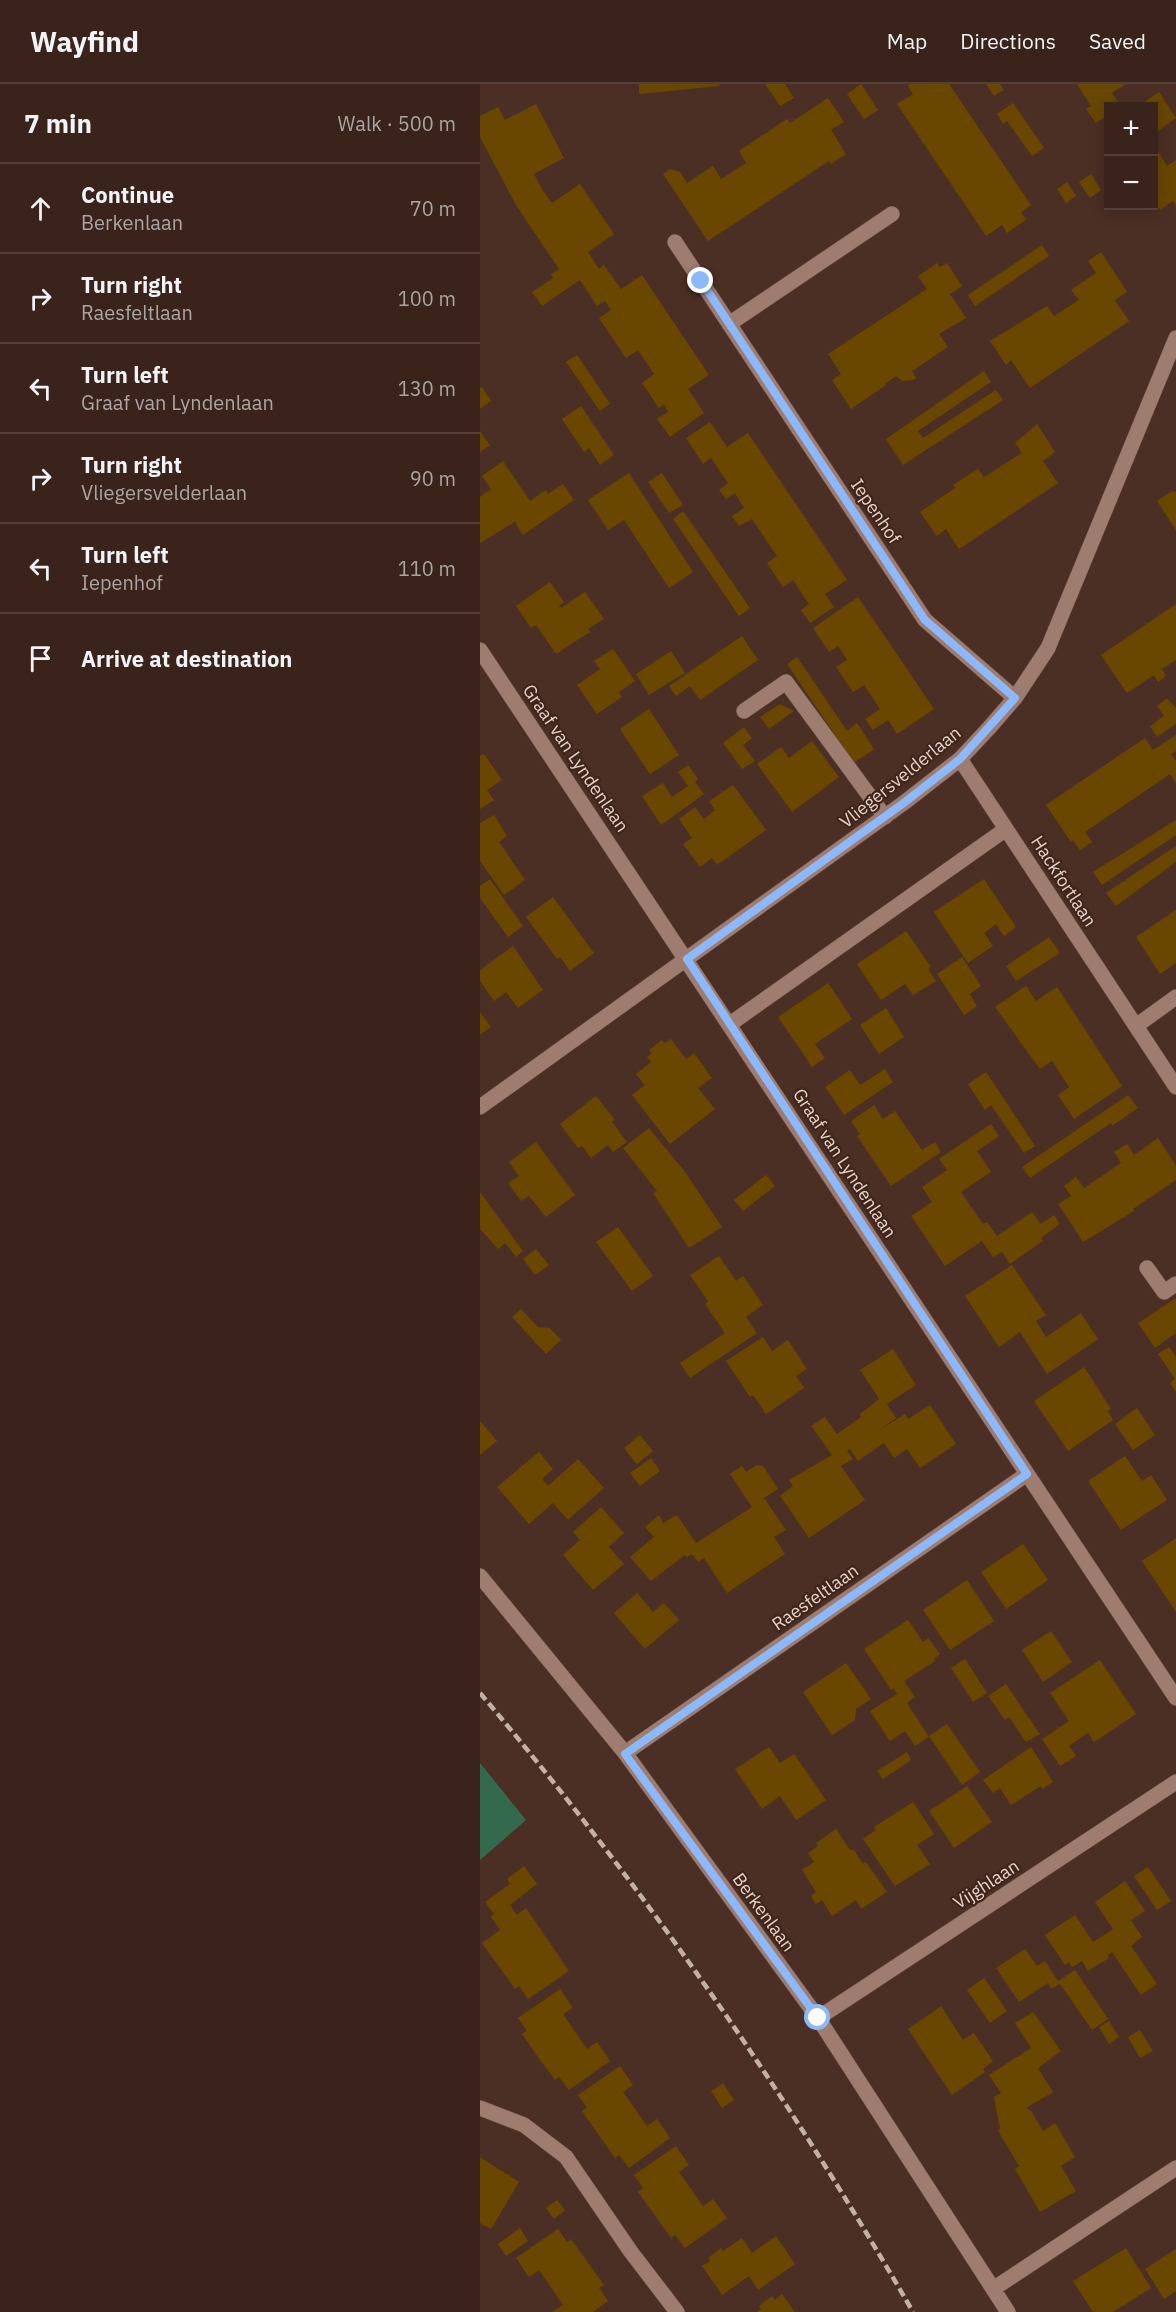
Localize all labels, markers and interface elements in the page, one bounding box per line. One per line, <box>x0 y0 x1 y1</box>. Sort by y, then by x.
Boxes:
text: Wayfind <box>30 23 139 60</box>
text: Map <box>887 27 927 55</box>
text: Directions <box>960 27 1056 55</box>
text: Saved <box>1089 27 1146 55</box>
map controls <box>1104 102 1158 210</box>
button: + <box>1104 102 1158 156</box>
text: 7 min <box>24 106 92 140</box>
text: Walk · 500 m <box>338 110 456 137</box>
button: − <box>1104 156 1158 210</box>
text: Continue <box>81 180 174 209</box>
icon: ahead <box>24 192 57 225</box>
text: 70 m <box>410 195 456 222</box>
text: Berkenlaan <box>81 209 183 236</box>
route end <box>687 267 713 293</box>
text: Turn right <box>81 270 182 299</box>
icon: right <box>24 282 57 315</box>
text: 100 m <box>398 285 456 312</box>
text: Raesfeltlaan <box>81 299 193 326</box>
text: Turn left <box>81 360 169 389</box>
icon: left <box>24 372 57 405</box>
text: 130 m <box>398 375 456 402</box>
text: Graaf van Lyndenlaan <box>81 389 274 416</box>
text: Turn right <box>81 450 182 479</box>
icon: right <box>24 462 57 495</box>
text: 90 m <box>410 465 456 492</box>
street label: Iepenhof <box>846 474 906 548</box>
text: Vliegersvelderlaan <box>81 479 247 506</box>
text: Turn left <box>81 540 169 569</box>
icon: left <box>24 552 57 585</box>
text: 110 m <box>398 555 456 582</box>
text: Iepenhof <box>81 569 163 596</box>
icon: arrive <box>24 642 57 675</box>
text: Arrive at destination <box>81 644 292 673</box>
street label: Graaf van Lyndenlaan <box>518 680 634 836</box>
street label: Vliegersvelderlaan <box>835 721 965 833</box>
street label: Hackfortlaan <box>1026 831 1102 931</box>
street label: Graaf van Lyndenlaan <box>788 1084 902 1242</box>
street label: Raesfeltlaan <box>767 1559 863 1635</box>
street label: Vijghlaan <box>949 1854 1023 1914</box>
street label: Berkenlaan <box>728 1868 800 1956</box>
route start <box>804 2004 830 2030</box>

